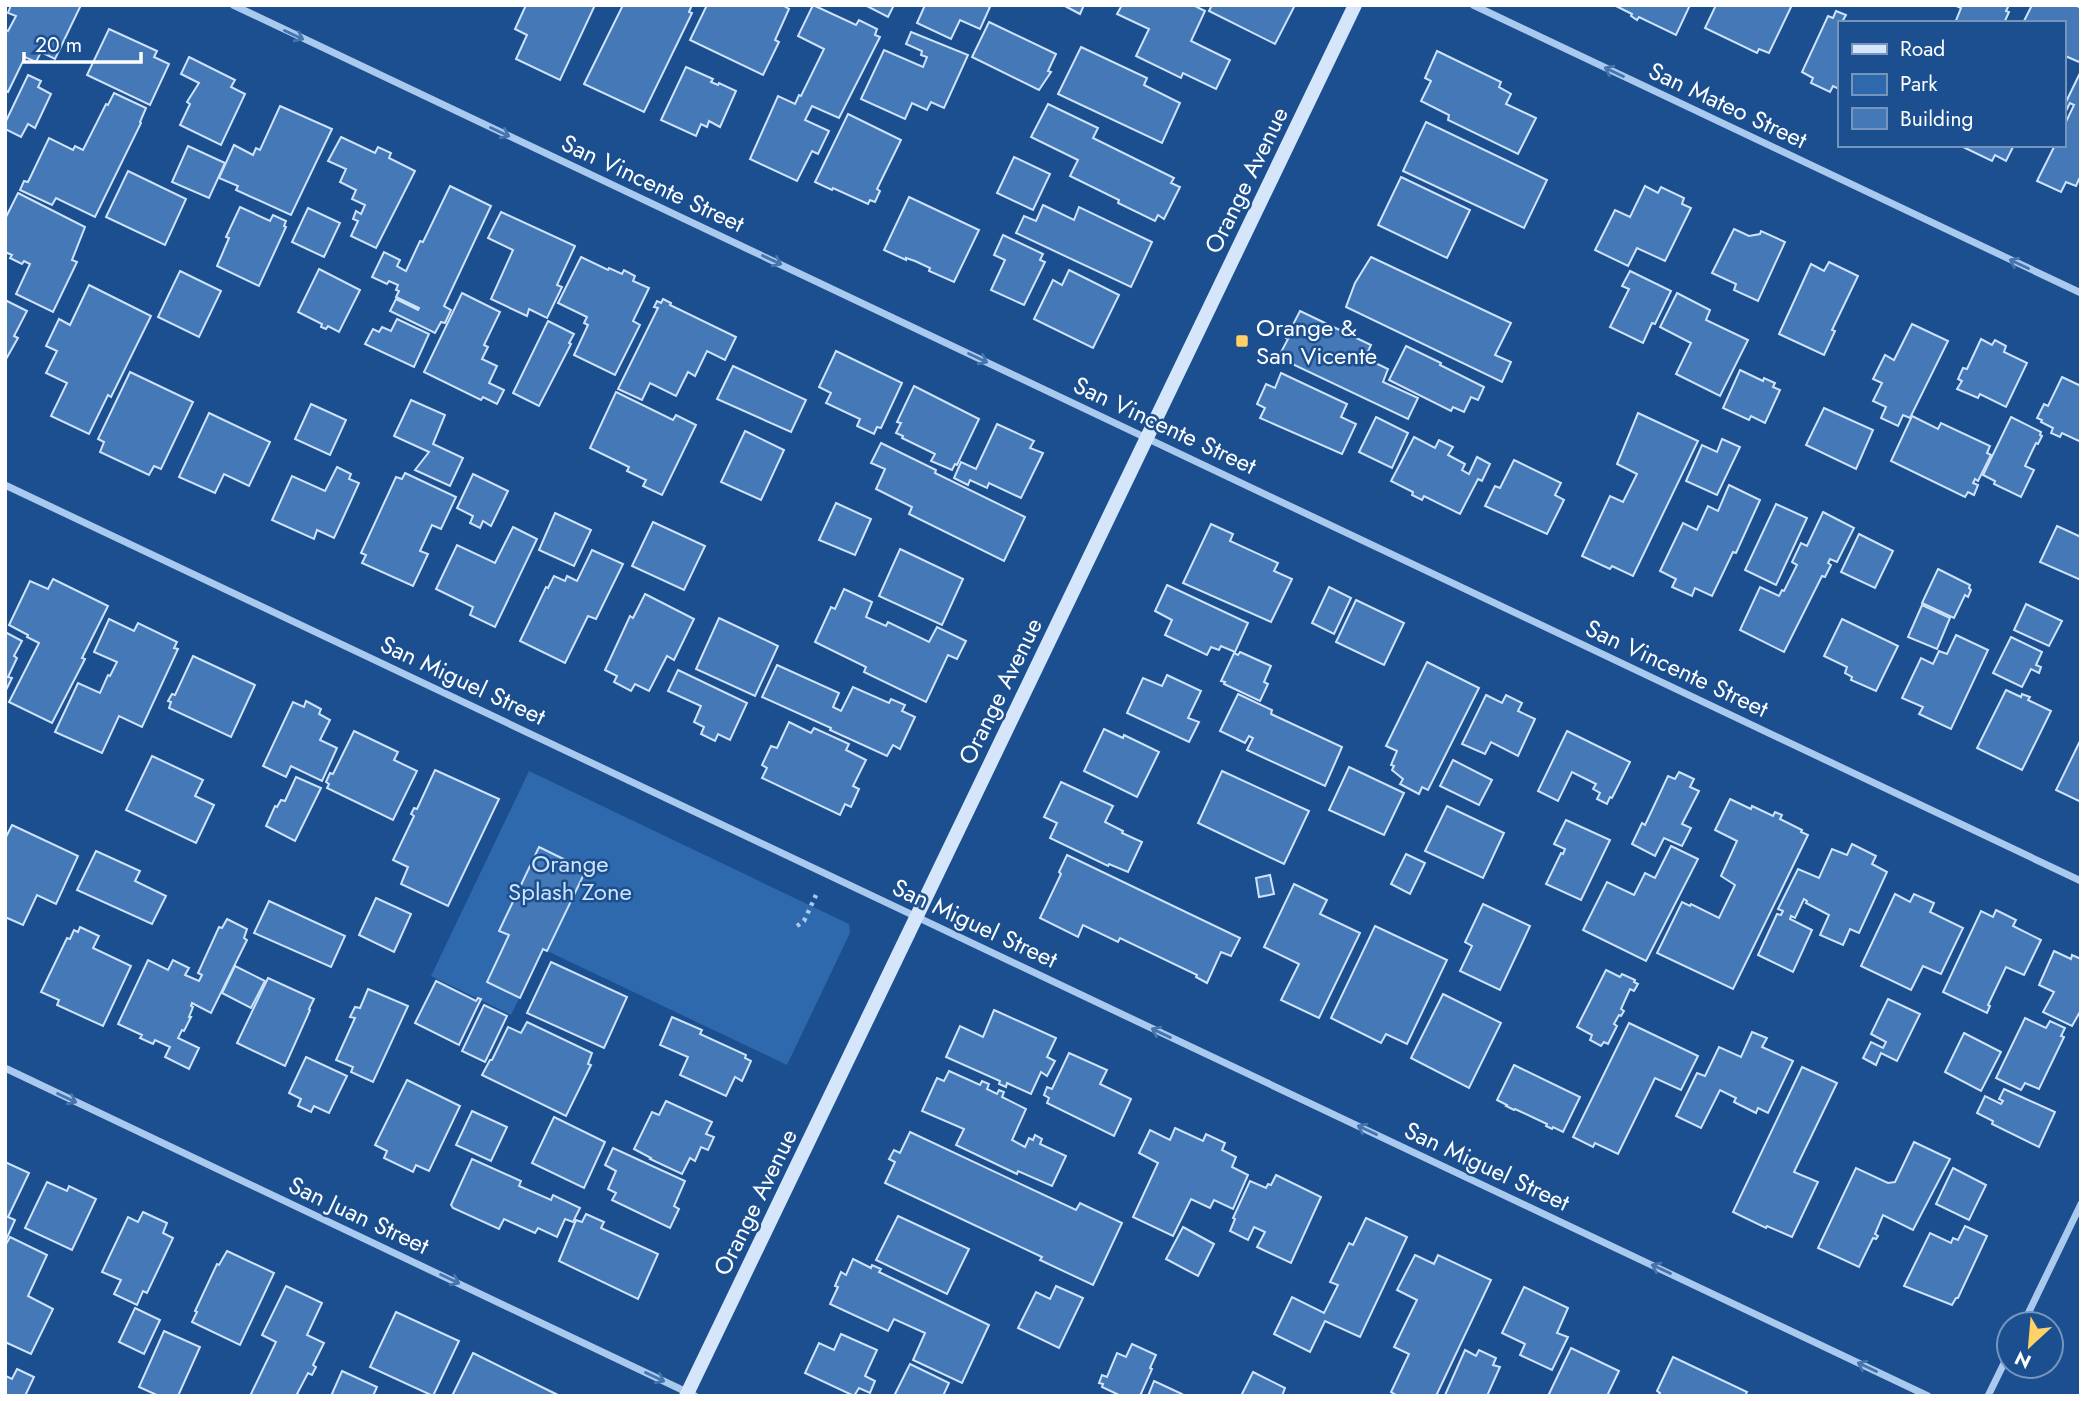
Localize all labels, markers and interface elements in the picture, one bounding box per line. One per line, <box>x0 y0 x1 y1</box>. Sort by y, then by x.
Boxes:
scale bar <box>24 21 142 65</box>
legend <box>1838 21 2065 147</box>
one-way arrow <box>283 28 304 42</box>
text: 20 m <box>35 30 82 60</box>
text: Road <box>1900 34 1945 64</box>
street label: San Mateo Street <box>1643 53 1813 157</box>
one-way arrow <box>1604 65 1625 78</box>
text: Park <box>1900 69 1938 99</box>
street label: Orange Avenue <box>1195 101 1297 259</box>
text: Building <box>1900 104 1973 134</box>
street label: San Vincente Street <box>556 125 750 241</box>
one-way arrow <box>489 126 510 139</box>
one-way arrow <box>761 254 782 268</box>
one-way arrow <box>2009 257 2030 270</box>
place label: Orange & San Vicente <box>1256 310 1377 373</box>
marker: Orange & San Vicente <box>1234 333 1250 349</box>
one-way arrow <box>967 352 988 365</box>
street label: San Vincente Street <box>1068 367 1262 483</box>
street label: San Vincente Street <box>1580 610 1774 726</box>
street label: Orange Avenue <box>949 612 1051 770</box>
street label: San Miguel Street <box>375 626 552 734</box>
park label: Orange Splash Zone <box>508 846 632 909</box>
street label: San Miguel Street <box>887 869 1064 977</box>
one-way arrow <box>1151 1025 1172 1039</box>
one-way arrow <box>56 1091 77 1105</box>
street label: San Miguel Street <box>1399 1112 1576 1220</box>
street label: Orange Avenue <box>704 1123 806 1281</box>
one-way arrow <box>1357 1123 1378 1136</box>
street label: San Juan Street <box>283 1167 435 1263</box>
one-way arrow <box>1651 1262 1672 1276</box>
one-way arrow <box>439 1273 460 1286</box>
north arrow <box>1995 1310 2065 1380</box>
text: N <box>2010 1344 2035 1375</box>
one-way arrow <box>1857 1359 1878 1373</box>
one-way arrow <box>644 1371 665 1384</box>

